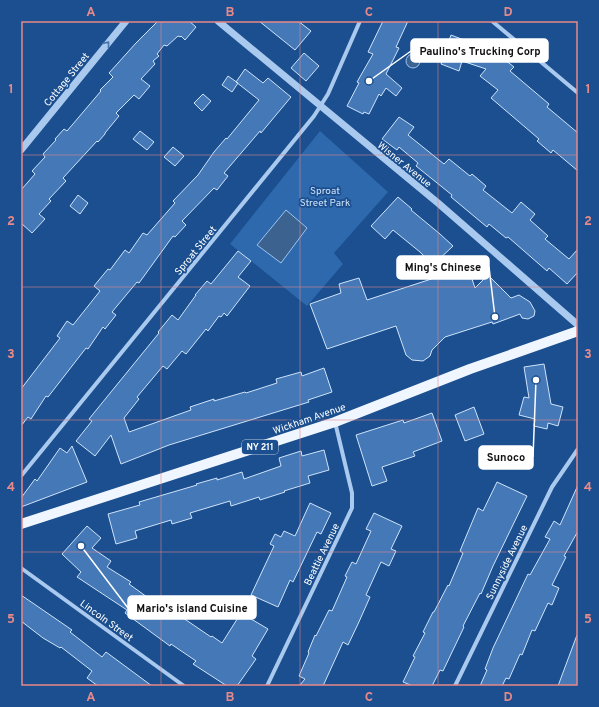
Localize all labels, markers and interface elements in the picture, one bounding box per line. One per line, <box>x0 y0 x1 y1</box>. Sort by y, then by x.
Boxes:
text: A <box>86 5 96 21</box>
text: B <box>226 5 235 21</box>
text: C <box>365 5 373 21</box>
text: D <box>503 5 513 21</box>
callout: Paulino's Trucking Corp <box>411 39 548 62</box>
one-way arrow <box>103 41 110 49</box>
text: Paulino's Trucking Corp <box>419 45 541 59</box>
street label: Cottage Street <box>41 50 93 110</box>
text: 1 <box>8 82 14 98</box>
text: 1 <box>585 82 591 98</box>
street label: Wisner Avenue <box>374 139 434 191</box>
park label: Sproat Street Park <box>300 185 350 210</box>
text: 2 <box>7 214 15 230</box>
text: 2 <box>584 214 592 230</box>
street label: Sproat Street <box>172 223 220 278</box>
callout: Ming's Chinese <box>397 256 489 279</box>
text: Ming's Chinese <box>405 261 481 275</box>
text: 3 <box>7 347 15 363</box>
text: 3 <box>584 347 592 363</box>
street label: Wickham Avenue <box>271 401 348 438</box>
road number: NY 211 <box>242 440 278 454</box>
callout: Sunoco <box>479 446 533 469</box>
text: Sunoco <box>487 451 525 465</box>
text: 4 <box>7 480 15 496</box>
text: 4 <box>584 480 592 496</box>
street label: Beattie Avenue <box>302 521 343 588</box>
street label: Sunnyside Avenue <box>484 523 531 602</box>
callout: Mario's island Cuisine <box>128 596 256 619</box>
street label: Lincoln Street <box>77 598 135 645</box>
text: Mario's island Cuisine <box>136 602 248 616</box>
text: 5 <box>7 612 15 628</box>
text: 5 <box>584 612 592 628</box>
text: A <box>86 690 96 706</box>
text: B <box>226 690 235 706</box>
text: C <box>365 690 373 706</box>
text: D <box>503 690 513 706</box>

